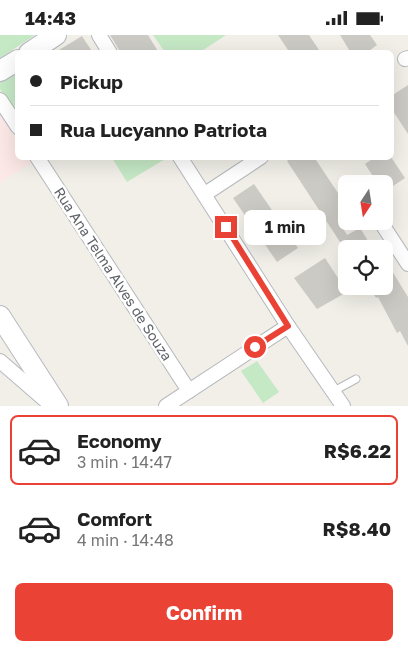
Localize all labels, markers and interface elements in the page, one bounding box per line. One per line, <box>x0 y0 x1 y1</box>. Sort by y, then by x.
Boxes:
text: 14:43 <box>25 6 76 29</box>
text: Pickup <box>60 70 123 93</box>
text: Rua Lucyanno Patriota <box>60 118 267 141</box>
north arrow <box>338 175 392 230</box>
map controls <box>338 175 393 295</box>
street label: Rua Ana Telma Alves de Souza <box>51 184 176 364</box>
callout: 1 min <box>244 209 326 245</box>
route end <box>215 216 237 238</box>
text: 1 min <box>265 217 305 237</box>
button: locate <box>338 240 393 295</box>
route start <box>244 336 266 358</box>
icon: car <box>17 428 62 473</box>
text: Economy <box>77 429 162 452</box>
text: R$6.22 <box>324 439 391 462</box>
text: 3 min · 14:47 <box>77 452 172 472</box>
icon: car <box>17 506 62 551</box>
text: Comfort <box>77 507 152 530</box>
text: R$8.40 <box>323 517 391 540</box>
text: 4 min · 14:48 <box>77 530 174 550</box>
button: Confirm <box>15 583 393 641</box>

